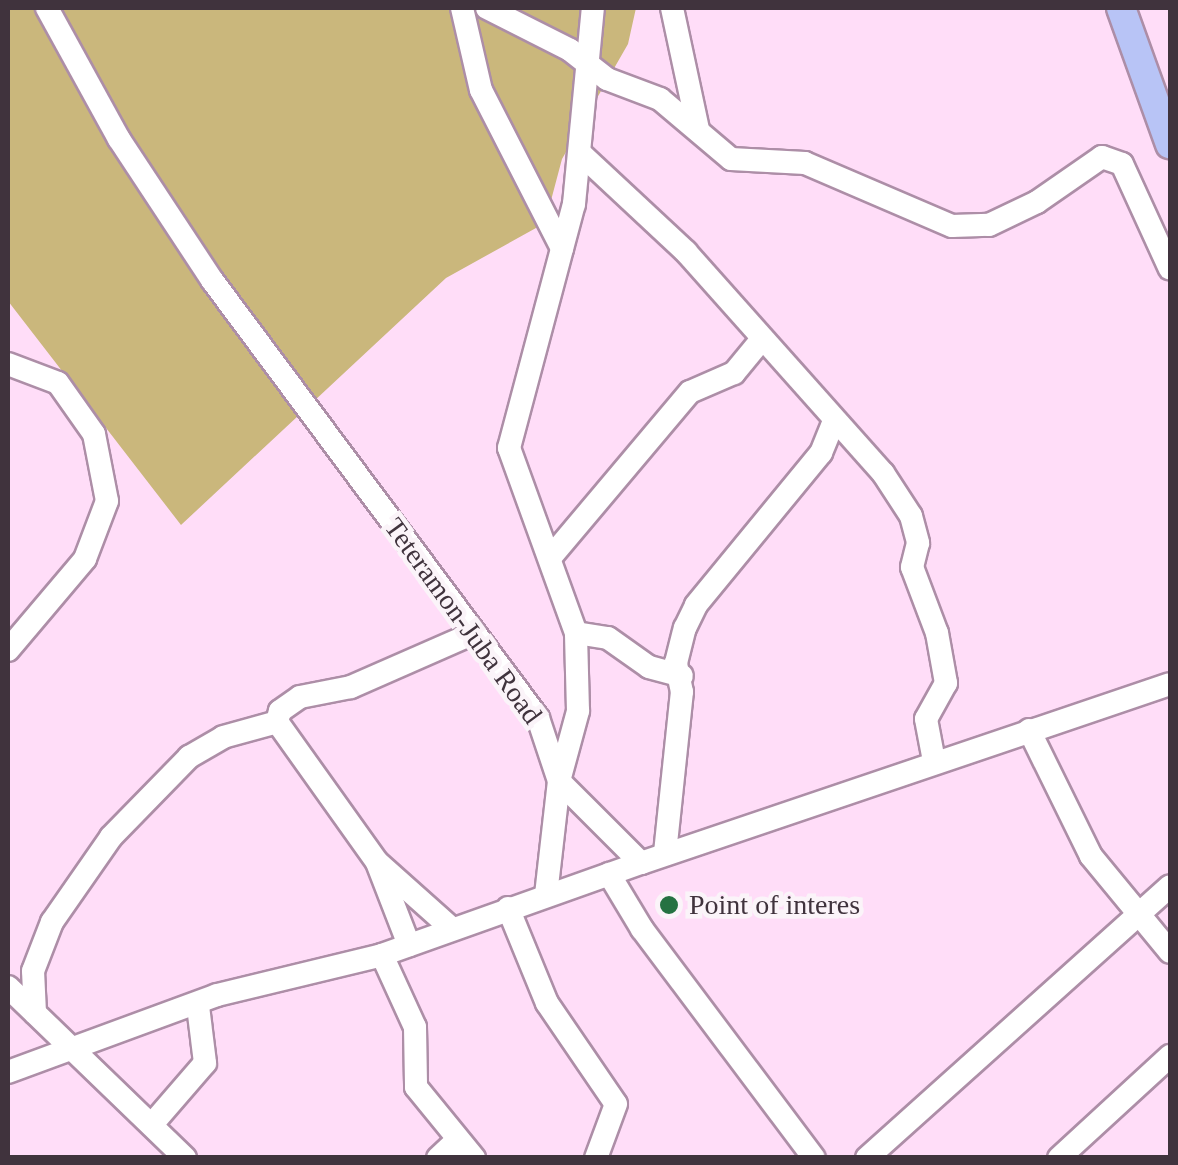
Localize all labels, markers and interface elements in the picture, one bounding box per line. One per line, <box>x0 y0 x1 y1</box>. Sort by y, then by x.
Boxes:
street label: Teteramon-Juba Road <box>377 512 549 730</box>
place label: Point of interes <box>689 888 860 922</box>
marker: Point of interes <box>658 894 680 916</box>

